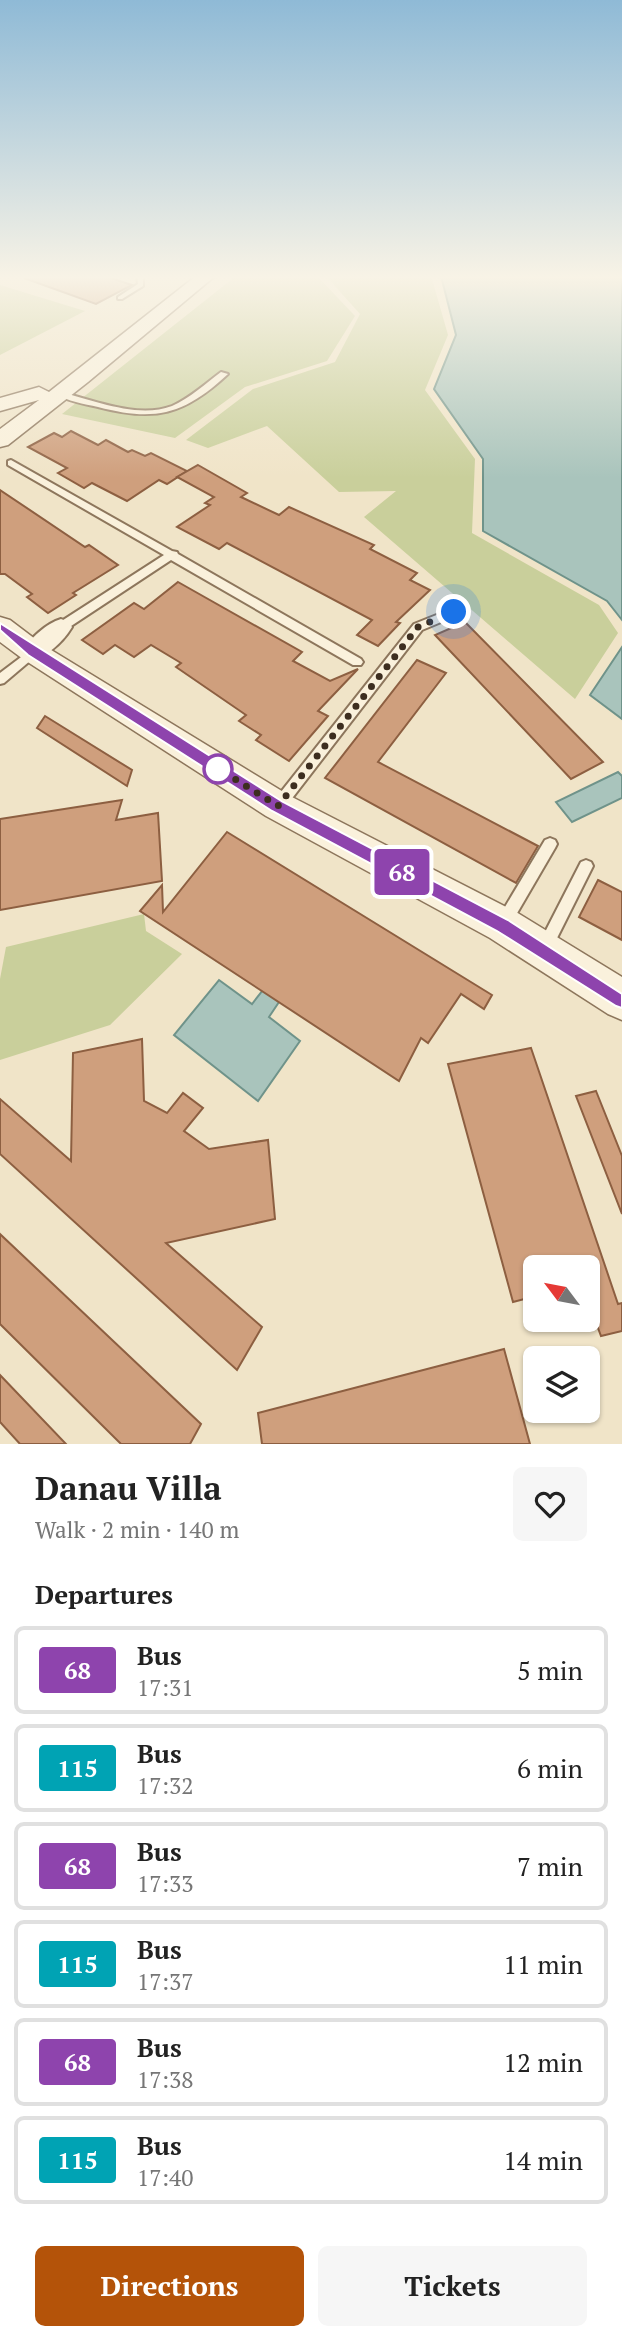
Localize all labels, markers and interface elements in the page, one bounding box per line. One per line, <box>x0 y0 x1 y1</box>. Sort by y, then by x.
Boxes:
your location <box>436 594 471 629</box>
unlabelled marker <box>203 754 233 784</box>
line badge: 68 <box>370 849 434 895</box>
text: 68 <box>388 856 416 888</box>
north arrow <box>523 1255 600 1332</box>
map controls <box>523 1255 600 1423</box>
button: layers <box>523 1346 600 1423</box>
text: Danau Villa <box>35 1466 222 1509</box>
button: heart <box>513 1467 587 1541</box>
text: Walk · 2 min · 140 m <box>35 1514 239 1545</box>
text: Departures <box>35 1577 173 1611</box>
text: Bus <box>137 1638 182 1672</box>
text: 5 min <box>517 1653 583 1687</box>
text: 68 <box>64 1654 91 1686</box>
text: 17:31 <box>137 1672 194 1703</box>
text: Bus <box>137 1736 182 1770</box>
text: 6 min <box>517 1751 583 1785</box>
text: 115 <box>57 1752 98 1784</box>
text: 17:32 <box>137 1770 194 1801</box>
text: Bus <box>137 1834 182 1868</box>
text: 7 min <box>517 1849 583 1883</box>
text: 68 <box>64 1850 91 1882</box>
text: 17:33 <box>137 1868 194 1899</box>
text: Bus <box>137 1932 182 1966</box>
text: 11 min <box>503 1947 583 1981</box>
text: 115 <box>57 1948 98 1980</box>
text: 17:37 <box>137 1966 194 1997</box>
text: Bus <box>137 2030 182 2064</box>
text: 12 min <box>503 2045 583 2079</box>
text: 68 <box>64 2046 91 2078</box>
text: 17:38 <box>137 2064 194 2095</box>
text: Bus <box>137 2128 182 2162</box>
text: 14 min <box>503 2143 583 2177</box>
text: 115 <box>57 2144 98 2176</box>
text: 17:40 <box>137 2162 194 2193</box>
button: Directions <box>35 2246 304 2326</box>
button: Tickets <box>318 2246 587 2326</box>

